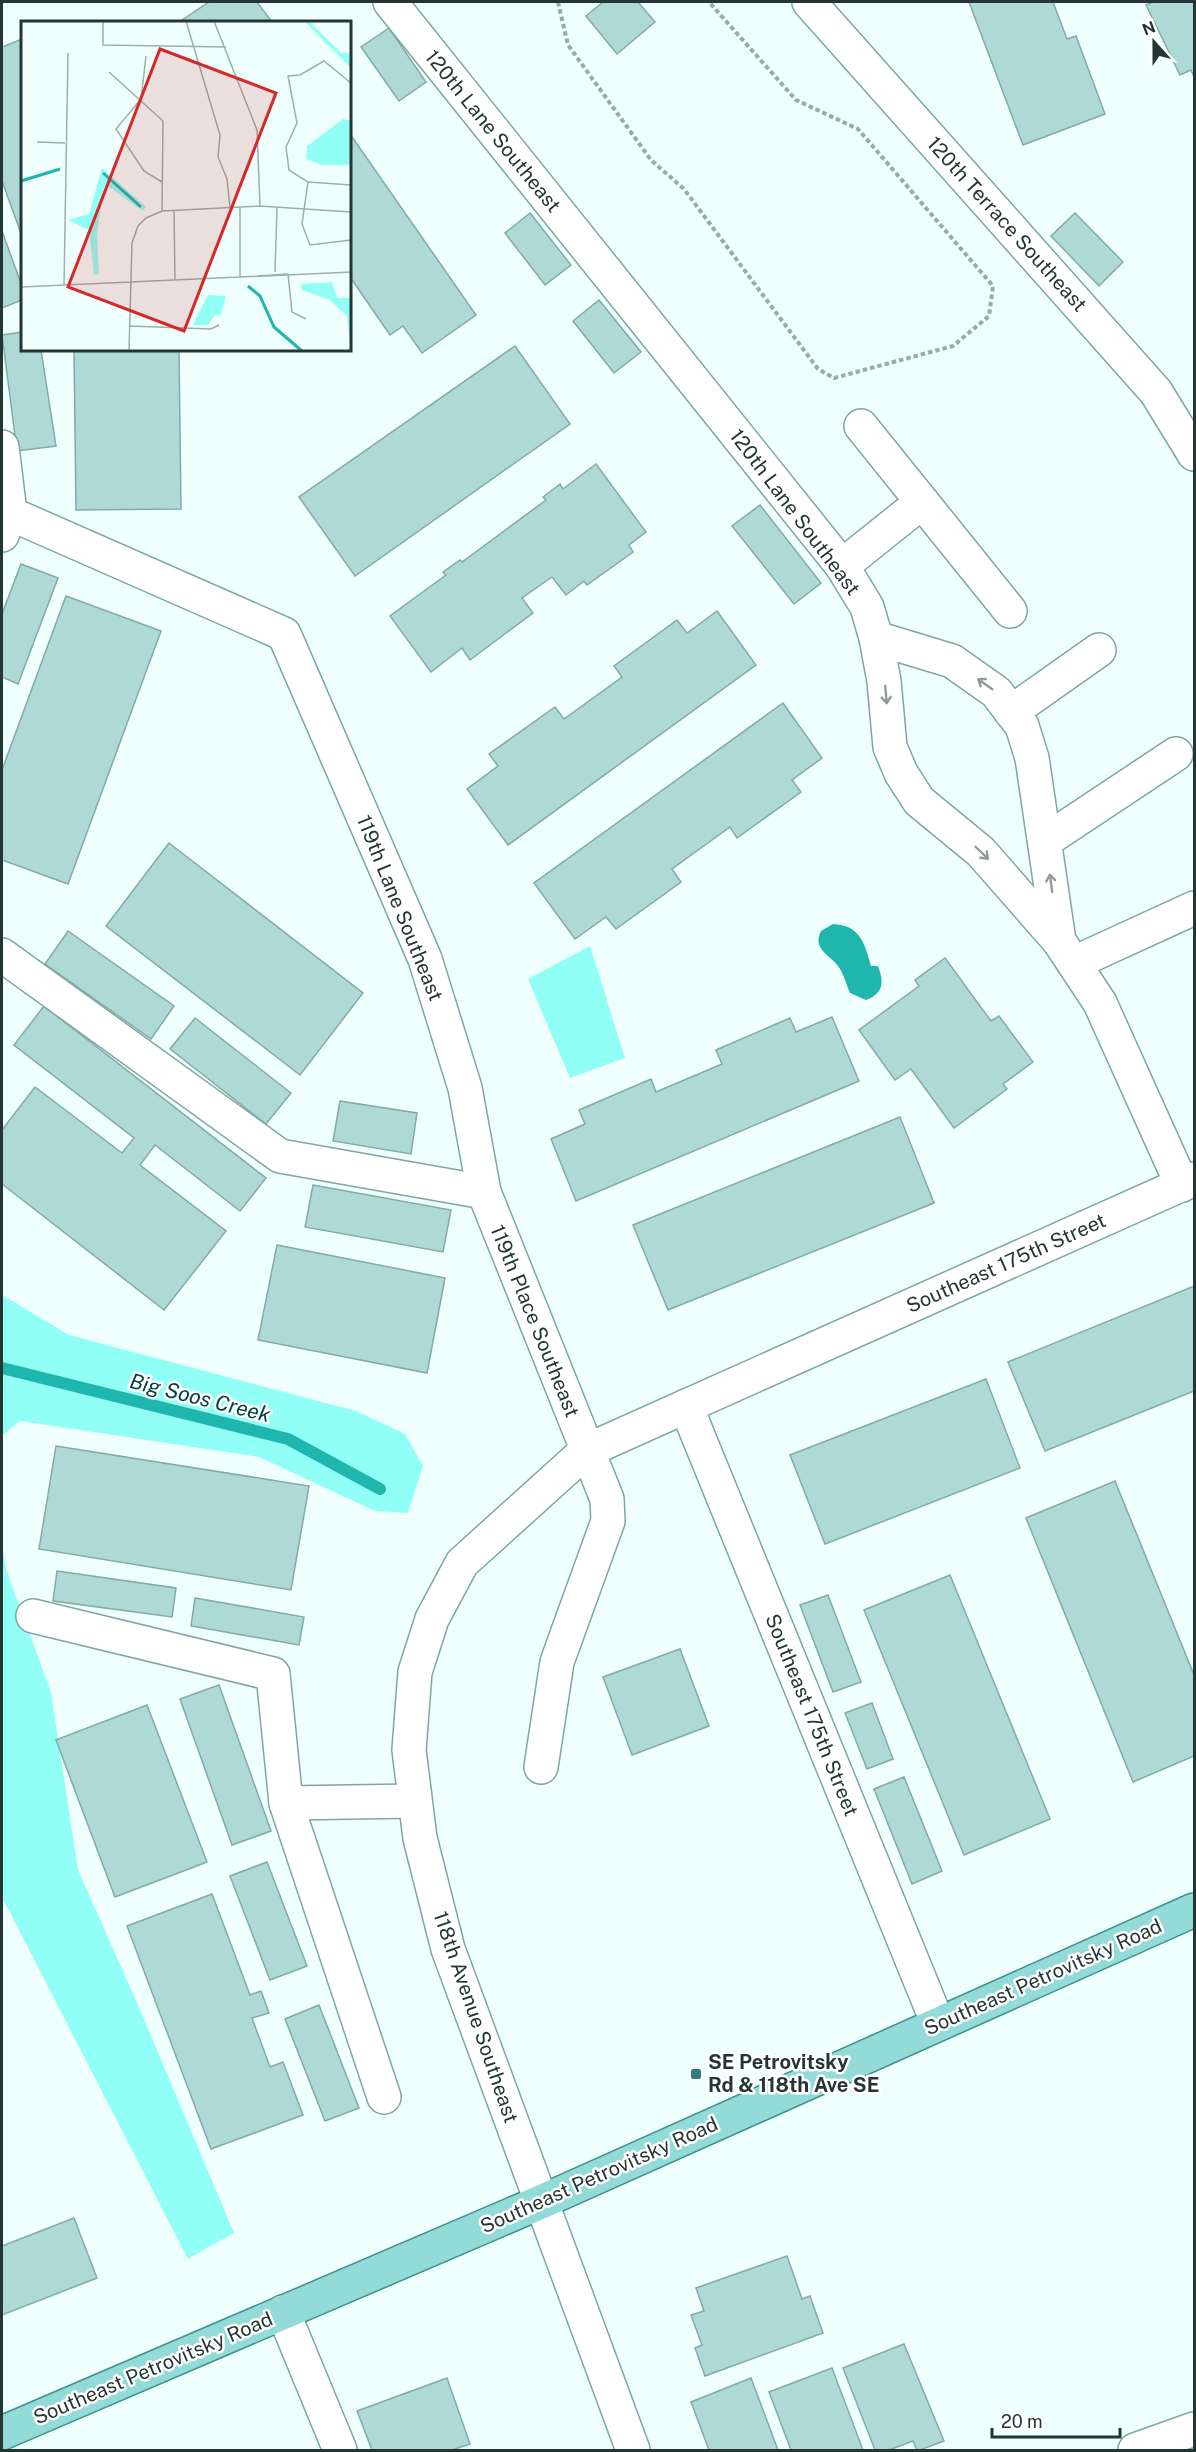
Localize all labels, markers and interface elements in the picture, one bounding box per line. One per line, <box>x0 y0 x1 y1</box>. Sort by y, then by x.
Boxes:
north arrow <box>1124 12 1184 72</box>
text: N <box>1140 17 1158 40</box>
inset map <box>21 21 351 351</box>
street label: 120th Lane Southeast <box>420 45 566 217</box>
street label: 120th Terrace Southeast <box>922 132 1092 316</box>
street label: 120th Lane Southeast <box>725 424 865 600</box>
one-way arrow <box>977 678 994 690</box>
one-way arrow <box>880 685 891 705</box>
street label: 119th Lane Southeast <box>352 812 448 1004</box>
one-way arrow <box>974 846 989 860</box>
one-way arrow <box>1045 873 1056 893</box>
street label: Southeast 175th Street <box>903 1208 1109 1318</box>
street label: 119th Place Southeast <box>485 1221 585 1421</box>
water label: Big Soos Creek <box>127 1368 274 1427</box>
street label: Southeast 175th Street <box>760 1610 864 1820</box>
street label: 118th Avenue Southeast <box>428 1908 524 2126</box>
street label: Southeast Petrovitsky Road <box>920 1914 1166 2040</box>
place label: SE Petrovitsky Rd & 118th Ave SE <box>708 2050 879 2097</box>
marker: SE Petrovitsky Rd & 118th Ave SE <box>689 2067 703 2081</box>
street label: Southeast Petrovitsky Road <box>476 2112 722 2238</box>
street label: Southeast Petrovitsky Road <box>30 2307 276 2429</box>
scale bar <box>992 2401 1120 2439</box>
text: 20 m <box>1001 2411 1043 2432</box>

